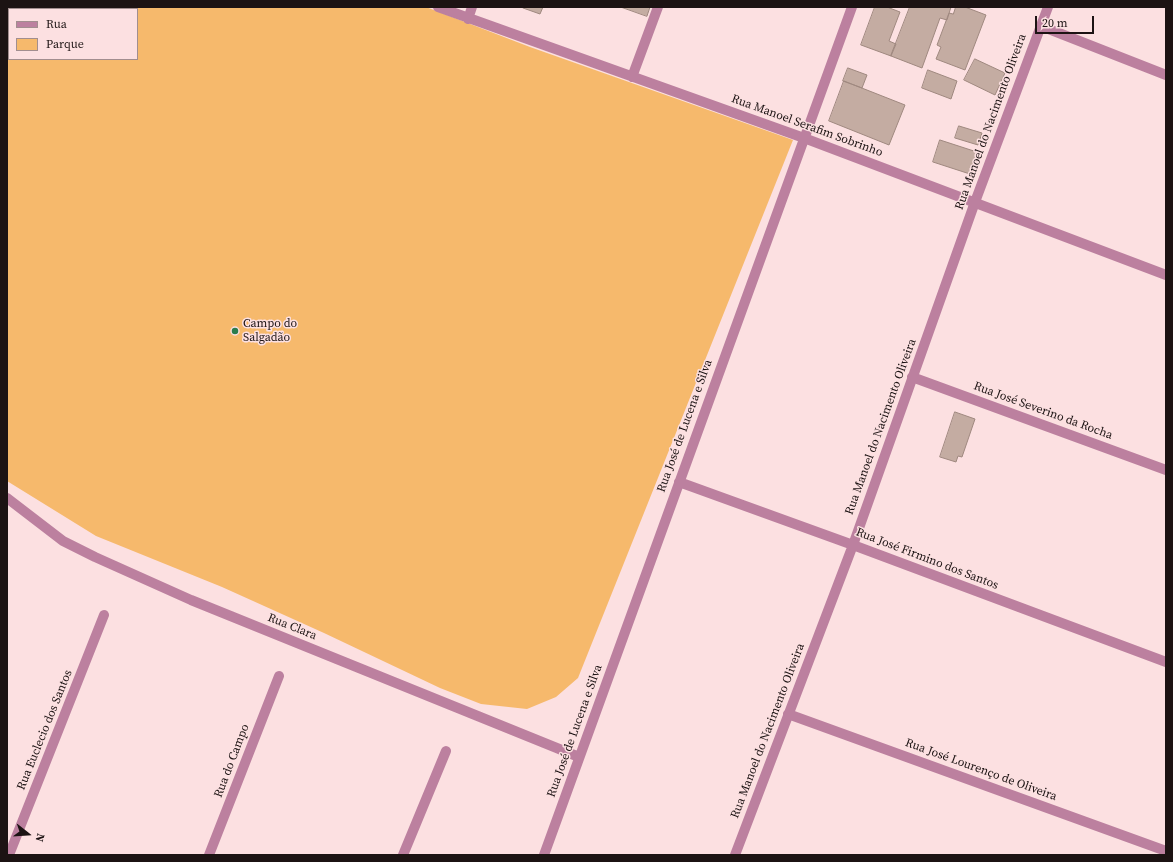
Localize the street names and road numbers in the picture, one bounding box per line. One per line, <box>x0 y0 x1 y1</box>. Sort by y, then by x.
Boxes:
street label: Rua Manoel do Nacimento Oliveira <box>952 32 1030 212</box>
street label: Rua Manoel Serafim Sobrinho <box>729 92 885 160</box>
street label: Rua Manoel do Nacimento Oliveira <box>842 337 920 517</box>
street label: Rua José de Lucena e Silva <box>654 358 716 494</box>
street label: Rua José Severino da Rocha <box>972 379 1114 443</box>
street label: Rua José Firmino dos Santos <box>854 525 1000 593</box>
street label: Rua Clara <box>265 611 319 643</box>
street label: Rua Manoel do Nacimento Oliveira <box>728 641 808 821</box>
street label: Rua José de Lucena e Silva <box>544 663 606 799</box>
street label: Rua Euclecio dos Santos <box>14 668 76 792</box>
street label: Rua do Campo <box>211 722 253 800</box>
street label: Rua José Lourenço de Oliveira <box>903 736 1059 804</box>

